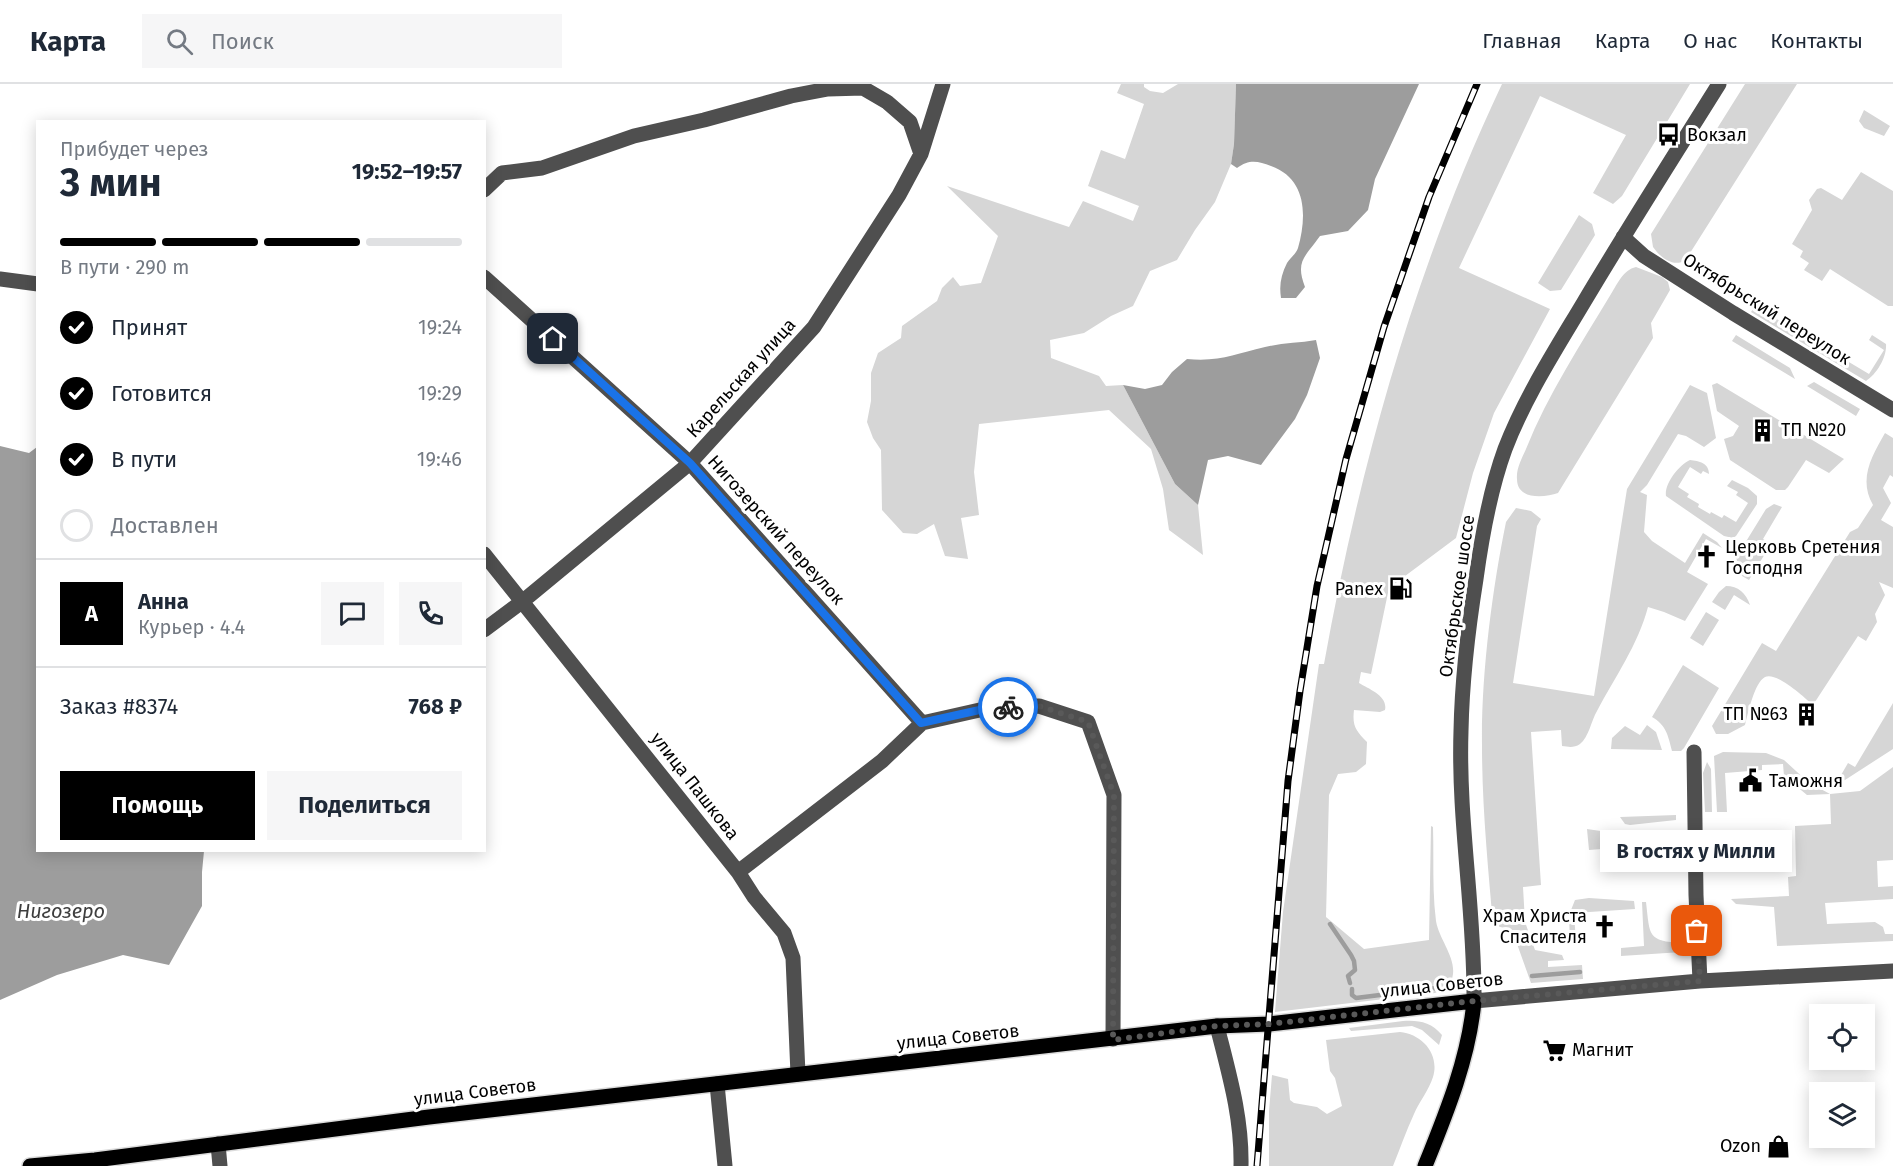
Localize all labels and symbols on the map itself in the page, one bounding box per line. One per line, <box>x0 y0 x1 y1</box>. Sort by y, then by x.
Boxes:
bus stop icon: Вокзал <box>1656 122 1682 148</box>
place label: Вокзал <box>1687 124 1747 146</box>
street label: Октябрьский переулок <box>1679 248 1856 370</box>
pin <box>527 313 578 364</box>
street label: Карельская улица <box>682 314 800 442</box>
building icon: ТП №20 <box>1750 417 1776 443</box>
place label: ТП №20 <box>1781 419 1846 441</box>
street label: Нигозерский переулок <box>703 451 849 610</box>
street label: Октябрьское шоссе <box>1435 513 1479 679</box>
place label: Церковь Сретения Господня <box>1725 536 1880 579</box>
church icon: Церковь Сретения Господня <box>1694 544 1720 570</box>
fuel station icon: Panex <box>1388 576 1414 602</box>
place label: Panex <box>1335 578 1383 600</box>
courier <box>978 677 1038 737</box>
building icon: ТП №63 <box>1793 701 1819 727</box>
place label: ТП №63 <box>1723 703 1788 725</box>
street label: улица Пашкова <box>646 728 744 844</box>
public building icon: Таможня <box>1738 768 1764 794</box>
place label: Таможня <box>1769 770 1843 792</box>
callout: В гостях у Милли <box>1601 829 1793 871</box>
water label: Нигозеро <box>17 899 105 923</box>
place label: Храм Христа Спасителя <box>1483 905 1587 948</box>
pin <box>1671 905 1722 956</box>
church icon: Храм Христа Спасителя <box>1592 913 1618 939</box>
street label: улица Советов <box>1380 968 1504 1002</box>
street label: улица Советов <box>896 1020 1020 1054</box>
supermarket icon: Магнит <box>1541 1037 1567 1063</box>
place label: Магнит <box>1572 1039 1634 1061</box>
street label: улица Советов <box>413 1074 537 1110</box>
shop icon: Ozon <box>1766 1133 1792 1159</box>
place label: Ozon <box>1720 1135 1761 1157</box>

